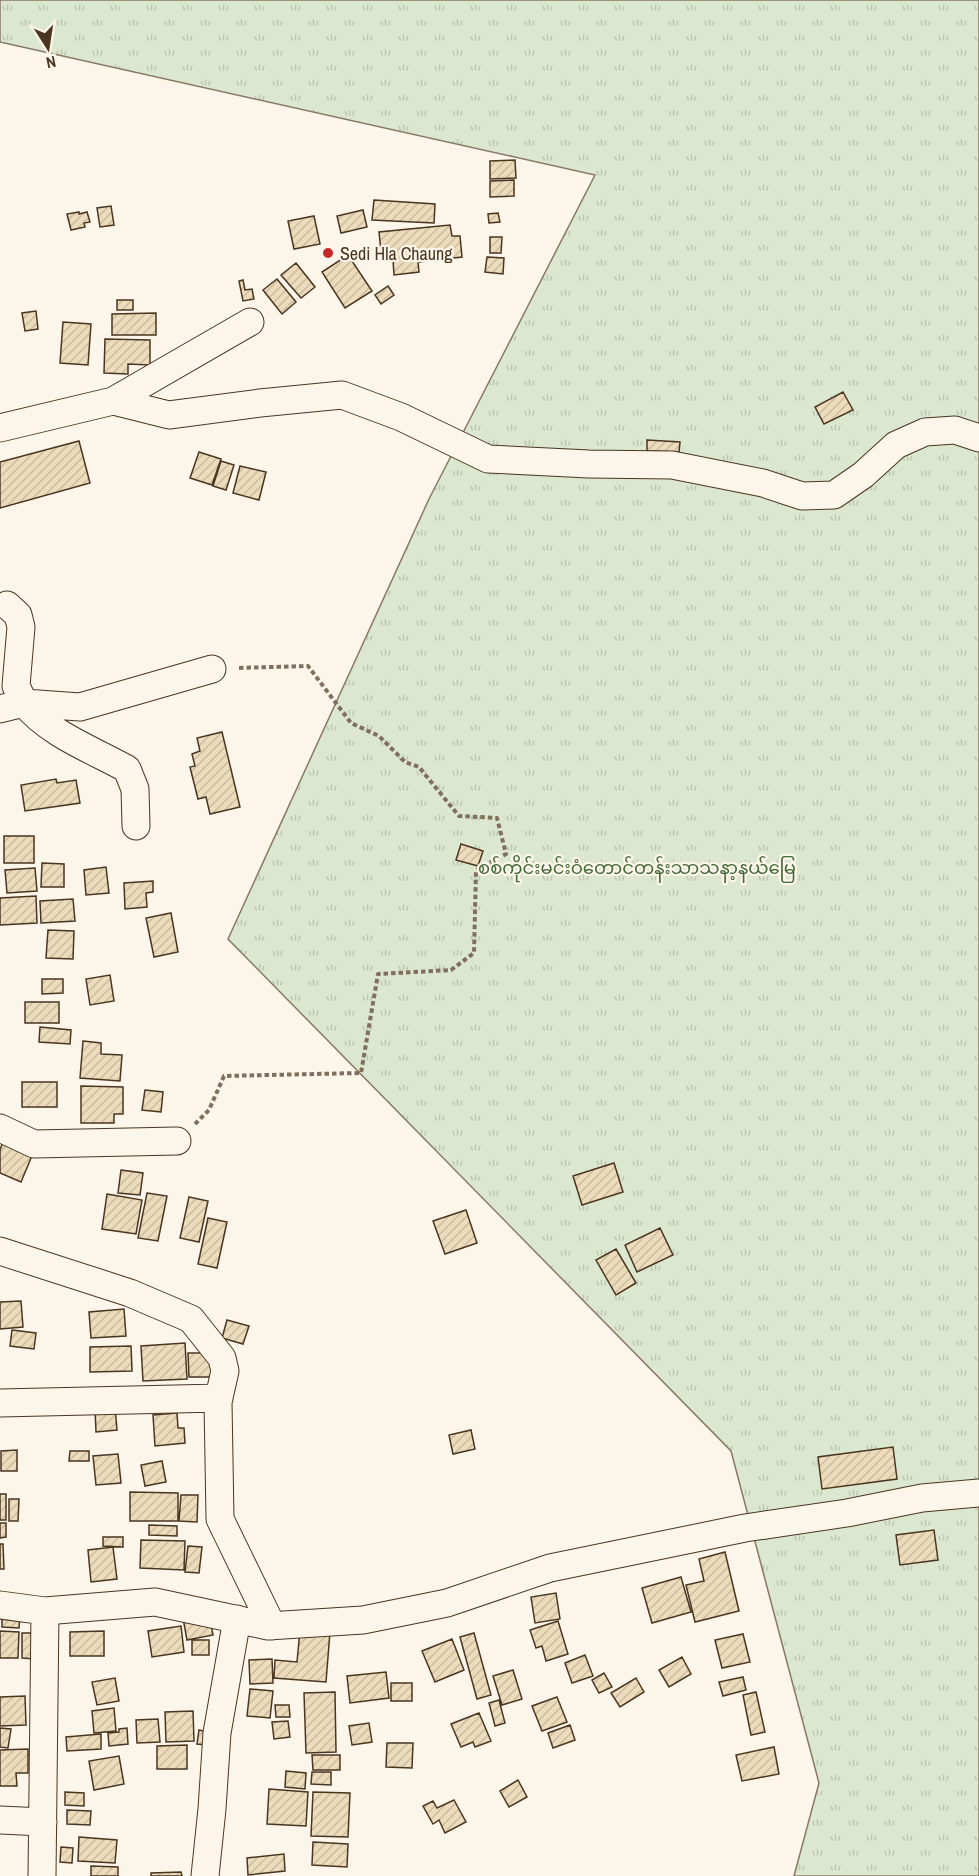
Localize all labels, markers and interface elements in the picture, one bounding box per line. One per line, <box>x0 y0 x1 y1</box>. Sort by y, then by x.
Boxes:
north arrow <box>18 18 78 78</box>
text: N <box>44 51 58 74</box>
place label: Sedi Hla Chaung <box>340 241 453 266</box>
marker: Sedi Hla Chaung <box>321 246 335 260</box>
park label: စစ်ကိုင်းမင်းဝံတောင်တန်းသာသနာ့နယ်မြေ <box>478 854 796 883</box>

